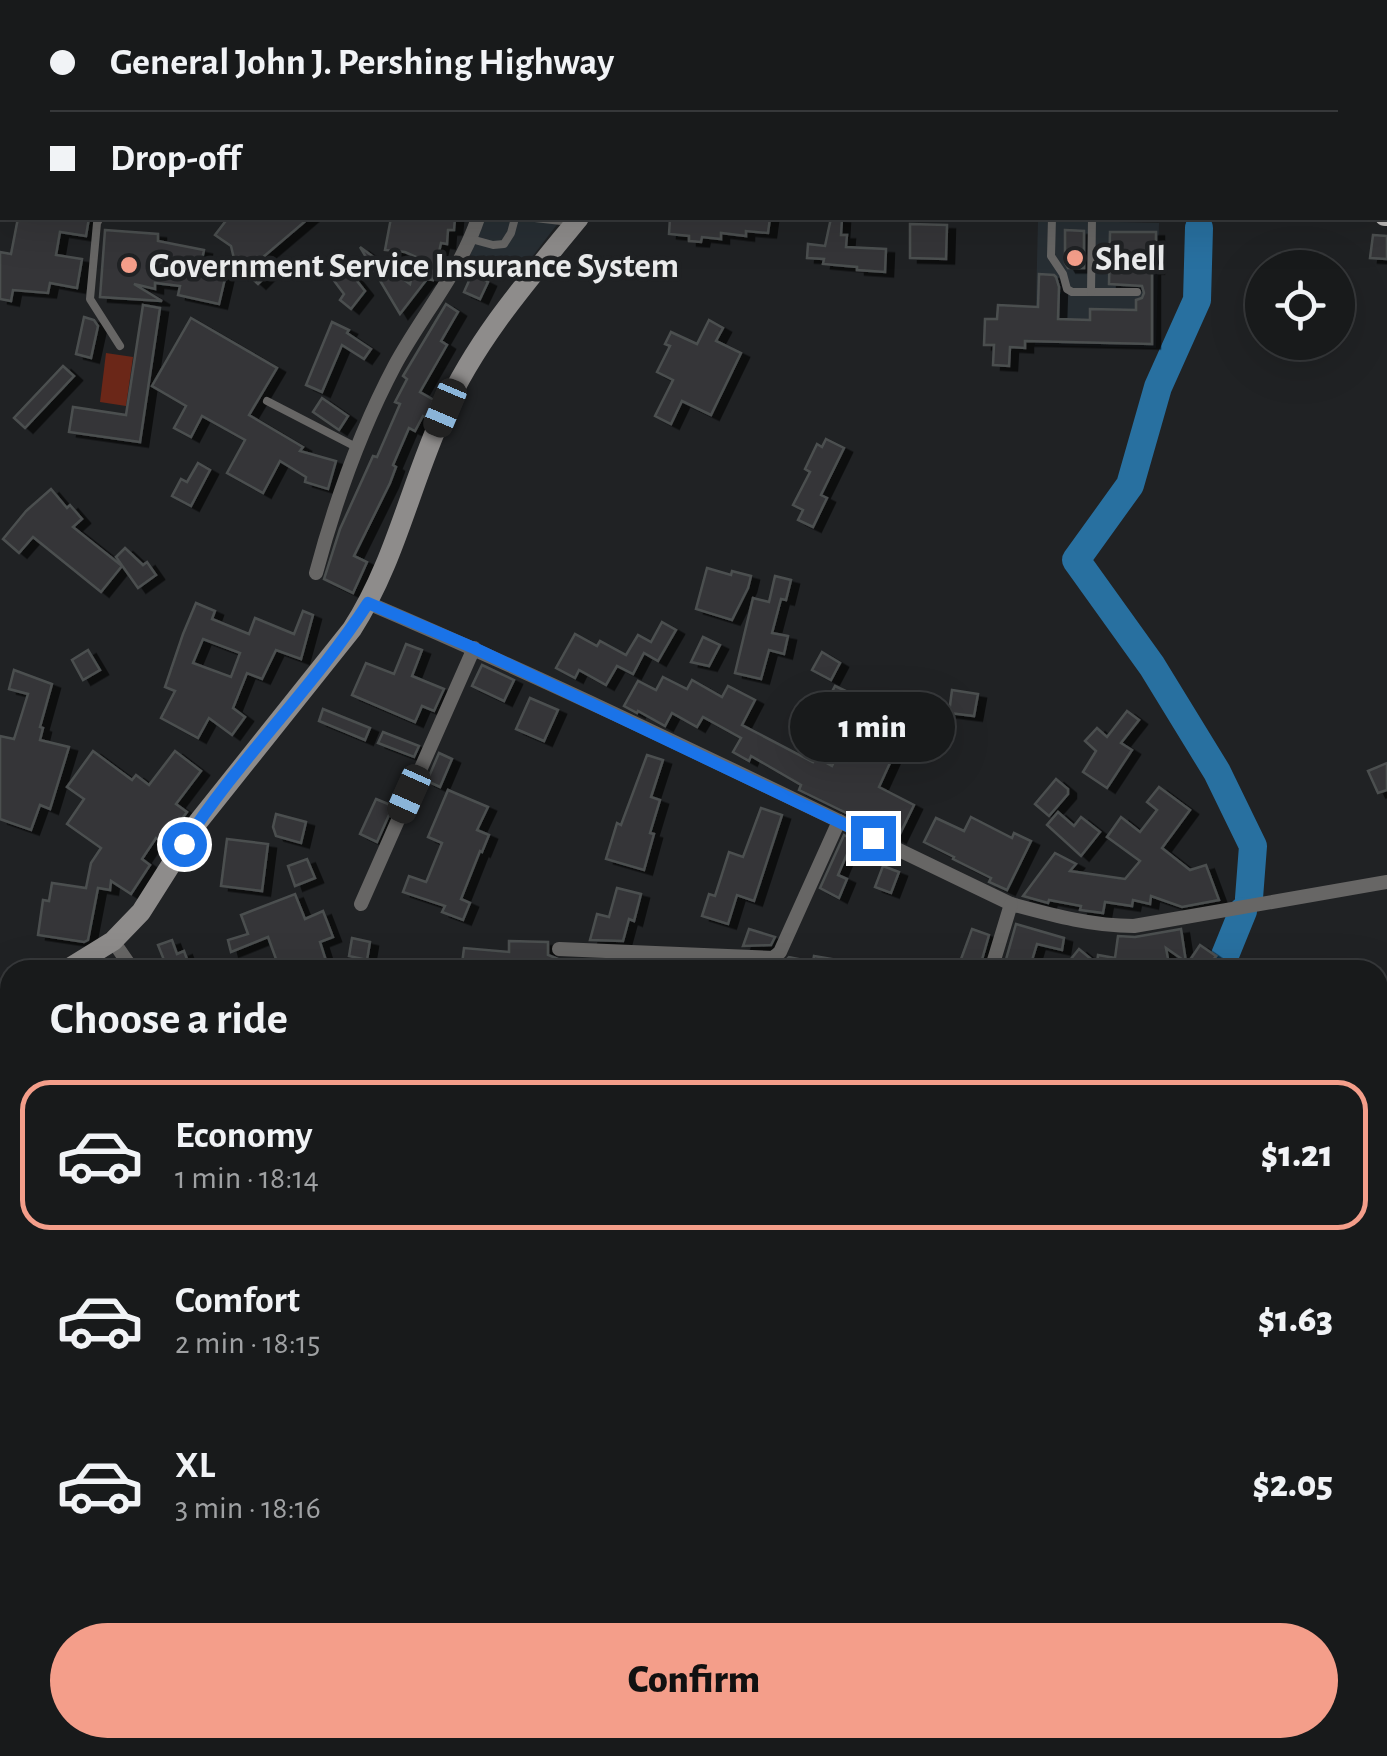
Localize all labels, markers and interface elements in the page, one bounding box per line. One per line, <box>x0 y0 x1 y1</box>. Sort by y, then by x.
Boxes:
text: General John J. Pershing Highway <box>110 44 614 82</box>
text: Drop-off <box>110 140 241 178</box>
place label: Shell <box>1095 242 1166 277</box>
marker: Shell <box>1064 247 1086 269</box>
place label: Government Service Insurance System <box>149 249 679 284</box>
map controls <box>1245 250 1355 360</box>
button: locate <box>1245 250 1355 360</box>
marker: Government Service Insurance System <box>118 254 140 276</box>
car <box>419 375 471 441</box>
callout: 1 min <box>790 693 956 763</box>
text: 1 min <box>838 711 907 743</box>
car <box>383 760 435 828</box>
route end <box>851 816 896 861</box>
route start <box>162 822 207 867</box>
text: Choose a ride <box>50 997 288 1042</box>
icon: car <box>55 1110 145 1200</box>
text: Economy <box>175 1117 313 1155</box>
text: $1.21 <box>1261 1136 1333 1174</box>
text: 1 min · 18:14 <box>175 1162 319 1194</box>
icon: car <box>55 1275 145 1365</box>
text: Comfort <box>175 1282 300 1320</box>
text: $1.63 <box>1258 1301 1333 1339</box>
text: 2 min · 18:15 <box>175 1327 320 1359</box>
icon: car <box>55 1440 145 1530</box>
text: XL <box>175 1447 215 1485</box>
text: $2.05 <box>1252 1466 1333 1504</box>
text: 3 min · 18:16 <box>175 1492 321 1524</box>
button: Confirm <box>50 1623 1338 1738</box>

